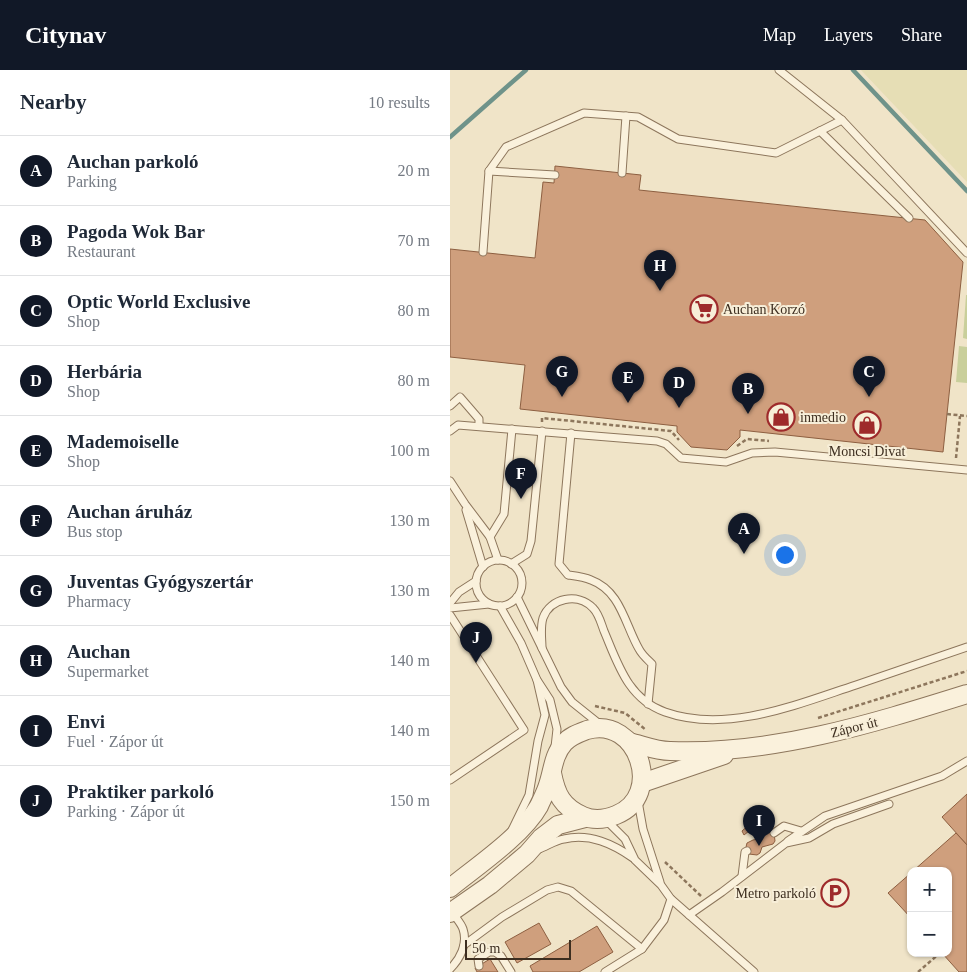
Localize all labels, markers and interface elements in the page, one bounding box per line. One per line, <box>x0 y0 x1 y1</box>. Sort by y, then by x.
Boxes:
text: Citynav <box>25 22 106 48</box>
text: Map <box>763 25 796 45</box>
text: Layers <box>824 25 873 45</box>
text: Share <box>901 25 942 45</box>
text: Nearby <box>20 90 87 114</box>
text: 10 results <box>368 94 430 111</box>
text: Auchan parkoló <box>67 151 198 172</box>
text: A <box>30 162 42 179</box>
text: 20 m <box>398 162 430 179</box>
text: Parking <box>67 173 117 190</box>
text: Pagoda Wok Bar <box>67 221 205 242</box>
text: B <box>31 232 41 249</box>
text: 70 m <box>398 232 430 249</box>
text: Restaurant <box>67 243 135 260</box>
pin: H <box>644 250 676 291</box>
text: Optic World Exclusive <box>67 291 250 312</box>
supermarket icon: Auchan Korzó <box>689 294 719 324</box>
text: C <box>30 302 42 319</box>
text: 80 m <box>398 302 430 319</box>
place label: Auchan Korzó <box>723 302 805 317</box>
text: Shop <box>67 313 100 330</box>
pin: G <box>546 356 578 397</box>
pin: C <box>853 356 885 397</box>
text: Herbária <box>67 361 142 382</box>
pin: E <box>612 362 644 403</box>
pin: D <box>663 367 695 408</box>
text: D <box>30 372 42 389</box>
text: 80 m <box>398 372 430 389</box>
pin: B <box>732 373 764 414</box>
text: Shop <box>67 383 100 400</box>
shop icon: inmedio <box>766 402 796 432</box>
place label: inmedio <box>800 410 846 425</box>
shop icon: Moncsi Divat <box>852 410 882 440</box>
text: Mademoiselle <box>67 431 179 452</box>
text: E <box>31 442 41 459</box>
text: 100 m <box>390 442 430 459</box>
place label: Moncsi Divat <box>829 444 905 459</box>
text: Shop <box>67 453 100 470</box>
pin: F <box>505 458 537 499</box>
text: Auchan áruház <box>67 501 192 522</box>
text: F <box>31 512 41 529</box>
text: 130 m <box>390 512 430 529</box>
pin: A <box>728 513 760 554</box>
text: Bus stop <box>67 523 123 540</box>
your location <box>772 542 798 568</box>
text: Juventas Gyógyszertár <box>67 571 253 592</box>
text: G <box>30 582 42 599</box>
text: 130 m <box>390 582 430 599</box>
text: Pharmacy <box>67 593 131 610</box>
pin: J <box>460 622 492 663</box>
text: Auchan <box>67 641 130 662</box>
text: H <box>30 652 42 669</box>
text: 140 m <box>390 652 430 669</box>
text: Supermarket <box>67 663 149 680</box>
text: Envi <box>67 711 105 732</box>
street label: Zápor út <box>829 714 879 741</box>
text: I <box>33 722 39 739</box>
text: 140 m <box>390 722 430 739</box>
text: Fuel · Zápor út <box>67 733 163 750</box>
text: Praktiker parkoló <box>67 781 214 802</box>
text: J <box>32 792 40 809</box>
text: 150 m <box>390 792 430 809</box>
text: Parking · Zápor út <box>67 803 185 820</box>
pin: I <box>743 805 775 846</box>
map controls <box>907 867 952 957</box>
button: + <box>907 867 952 912</box>
parking icon: Metro parkoló <box>820 878 850 908</box>
place label: Metro parkoló <box>736 886 816 901</box>
button: − <box>907 912 952 957</box>
scale bar <box>465 937 571 960</box>
text: 50 m <box>472 941 500 956</box>

